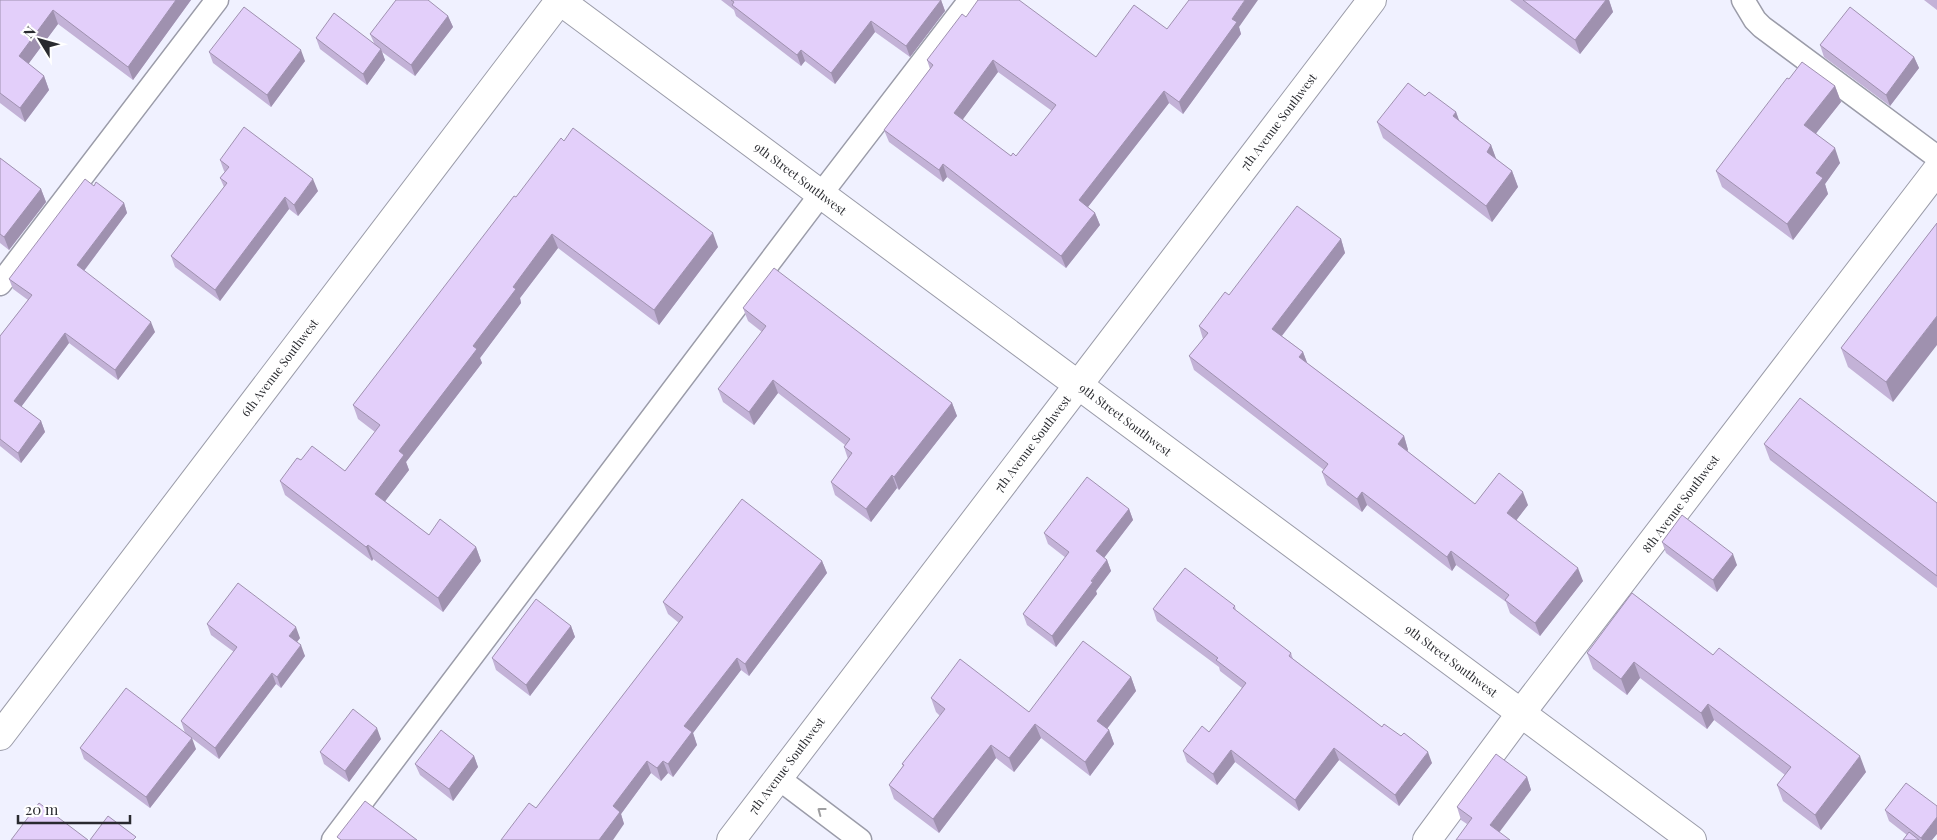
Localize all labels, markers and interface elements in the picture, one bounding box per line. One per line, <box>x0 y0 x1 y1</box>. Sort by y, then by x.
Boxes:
north arrow <box>15 15 65 65</box>
text: N <box>19 22 40 42</box>
street label: 7th Avenue Southwest <box>1236 69 1320 173</box>
street label: 9th Street Southwest <box>751 138 851 219</box>
street label: 6th Avenue Southwest <box>237 315 322 420</box>
street label: 9th Street Southwest <box>1076 379 1176 460</box>
street label: 7th Avenue Southwest <box>990 391 1074 495</box>
street label: 8th Avenue Southwest <box>1638 451 1723 556</box>
street label: 9th Street Southwest <box>1402 620 1502 701</box>
street label: 7th Avenue Southwest <box>744 713 828 817</box>
scale bar <box>18 792 130 824</box>
text: 20 m <box>25 799 59 819</box>
one-way arrow <box>818 808 827 816</box>

